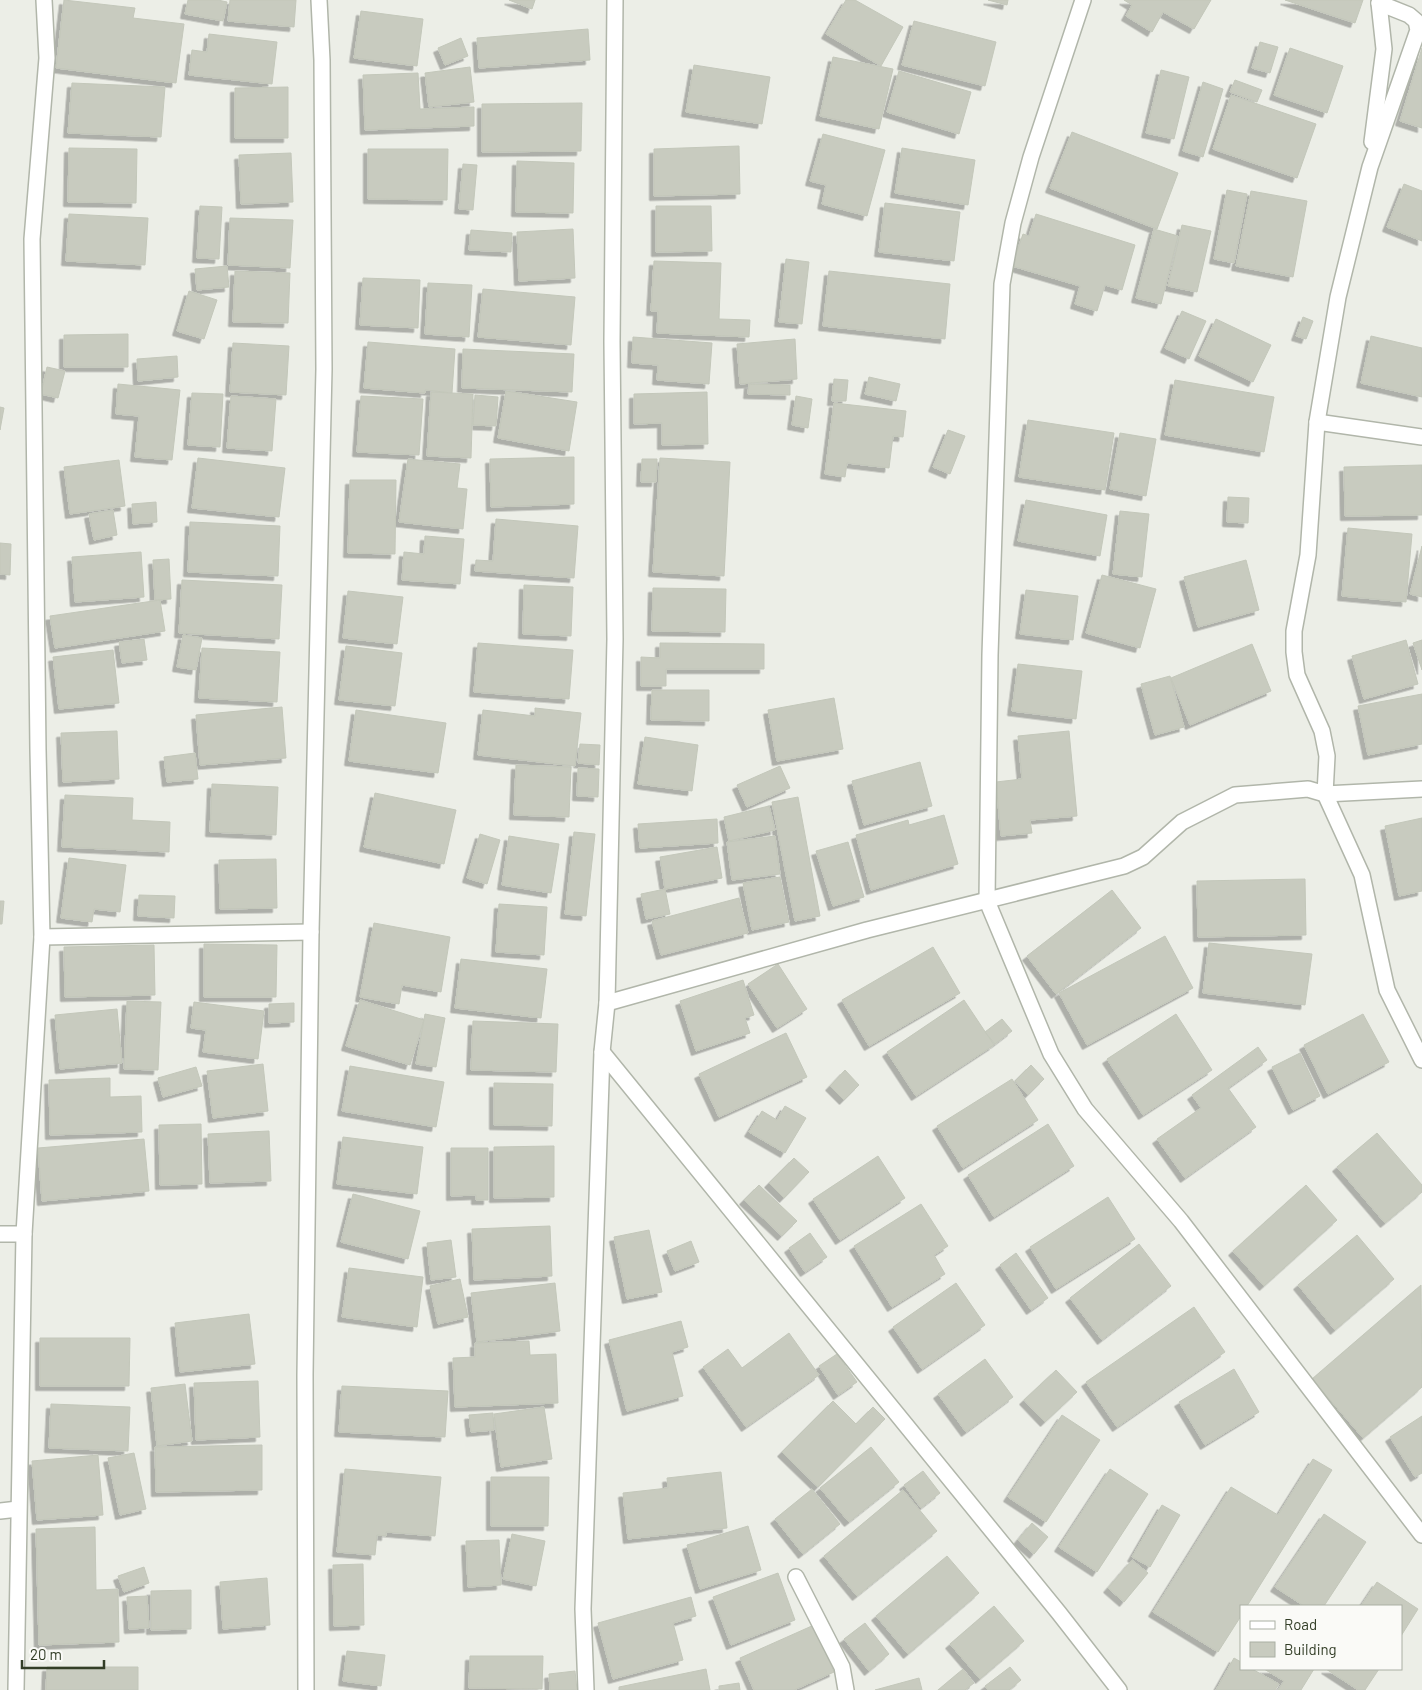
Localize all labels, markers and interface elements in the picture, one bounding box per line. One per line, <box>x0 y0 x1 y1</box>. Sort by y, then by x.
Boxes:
legend <box>1240 1605 1402 1670</box>
text: Road <box>1284 1615 1317 1633</box>
scale bar <box>22 1638 105 1670</box>
text: Building <box>1284 1640 1337 1658</box>
text: 20 m <box>30 1645 62 1663</box>

